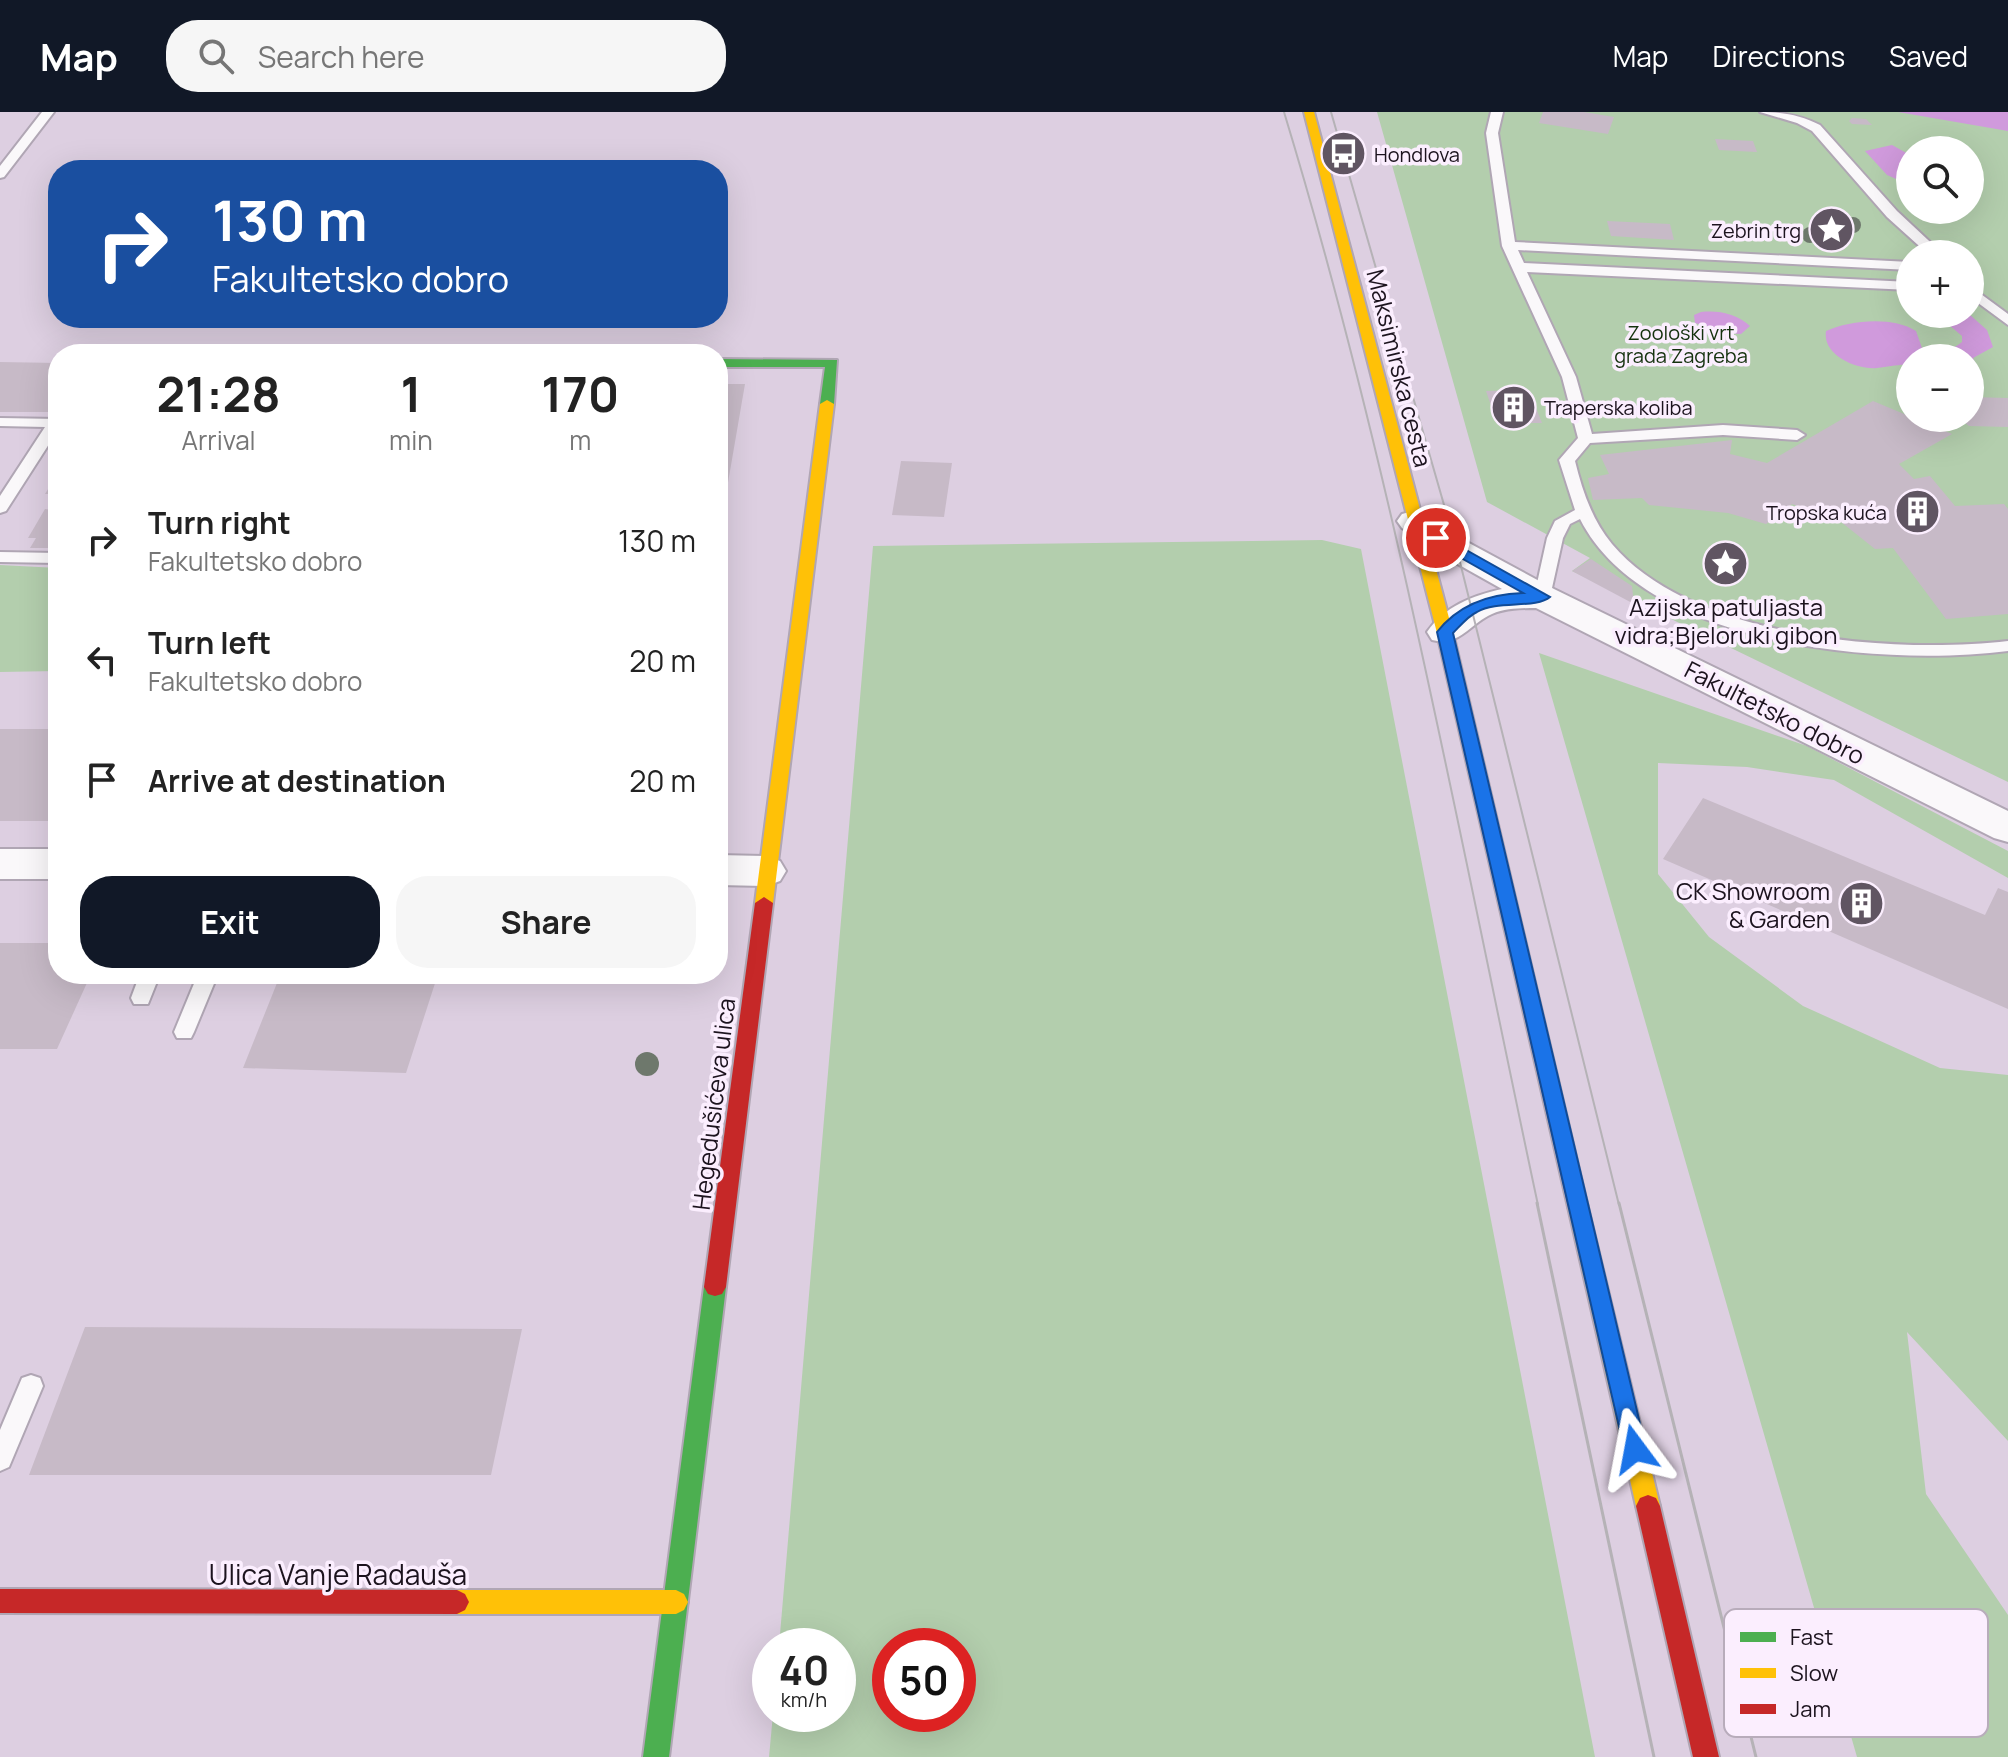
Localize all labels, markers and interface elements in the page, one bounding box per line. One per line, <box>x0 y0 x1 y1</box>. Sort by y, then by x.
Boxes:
search box <box>166 20 726 92</box>
text: Map <box>40 30 118 82</box>
icon: search <box>194 34 238 78</box>
text: Search here <box>258 36 425 77</box>
text: Map <box>1613 37 1668 75</box>
text: Directions <box>1712 37 1845 75</box>
text: Saved <box>1889 37 1968 75</box>
bus stop icon: Hondlova <box>1319 130 1367 178</box>
map controls <box>1896 136 1984 432</box>
button: search <box>1896 136 1984 224</box>
place label: Hondlova <box>1374 141 1460 168</box>
text: 130 m <box>212 181 368 258</box>
icon: right <box>80 192 184 296</box>
place icon: Zebrin trg <box>1808 206 1856 254</box>
place label: Zebrin trg <box>1711 217 1801 244</box>
button: + <box>1896 240 1984 328</box>
text: Fakultetsko dobro <box>212 254 509 303</box>
street label: Maksimirska cesta <box>1359 266 1441 470</box>
park label: Zoološki vrt grada Zagreba <box>1614 319 1748 369</box>
button: − <box>1896 344 1984 432</box>
text: 21:28 <box>157 361 281 426</box>
text: 1 <box>400 361 421 426</box>
text: 170 <box>541 361 619 426</box>
building icon: Traperska koliba <box>1489 383 1537 431</box>
place label: Traperska koliba <box>1544 394 1693 421</box>
text: Arrival <box>181 422 256 458</box>
text: min <box>389 422 433 458</box>
text: m <box>569 422 591 458</box>
building icon: Tropska kuća <box>1894 488 1942 536</box>
place label: Tropska kuća <box>1766 499 1887 526</box>
text: Turn right <box>148 502 291 543</box>
pin <box>1402 504 1470 572</box>
icon: arrive <box>1414 516 1458 560</box>
icon: right <box>80 518 124 562</box>
text: 130 m <box>618 520 696 561</box>
place icon: Azijska patuljasta vidra;Bjeloruki gibon <box>1702 540 1750 588</box>
text: Fakultetsko dobro <box>148 543 362 579</box>
place label: Azijska patuljasta vidra;Bjeloruki gibon <box>1614 590 1838 651</box>
text: Turn left <box>148 622 271 663</box>
icon: left <box>80 638 124 682</box>
text: 20 m <box>629 640 696 681</box>
street label: Fakultetsko dobro <box>1679 652 1871 772</box>
text: Fakultetsko dobro <box>148 663 362 699</box>
icon: arrive <box>80 758 124 802</box>
text: Arrive at destination <box>148 760 446 801</box>
text: 20 m <box>629 760 696 801</box>
place label: CK Showroom & Garden <box>1676 874 1830 935</box>
button: Exit <box>80 876 380 968</box>
button: Share <box>396 876 696 968</box>
building icon: CK Showroom & Garden <box>1837 880 1885 928</box>
street label: Hegedušićeva ulica <box>684 996 742 1212</box>
position arrow <box>1593 1407 1677 1491</box>
street label: Ulica Vanje Radauša <box>209 1555 467 1593</box>
legend <box>1724 1609 1988 1737</box>
text: Fast <box>1790 1622 1833 1652</box>
speed limit sign: 50 <box>872 1628 976 1732</box>
text: 40 <box>779 1642 829 1697</box>
text: Slow <box>1790 1658 1838 1688</box>
text: km/h <box>781 1686 827 1713</box>
text: Jam <box>1790 1694 1831 1724</box>

